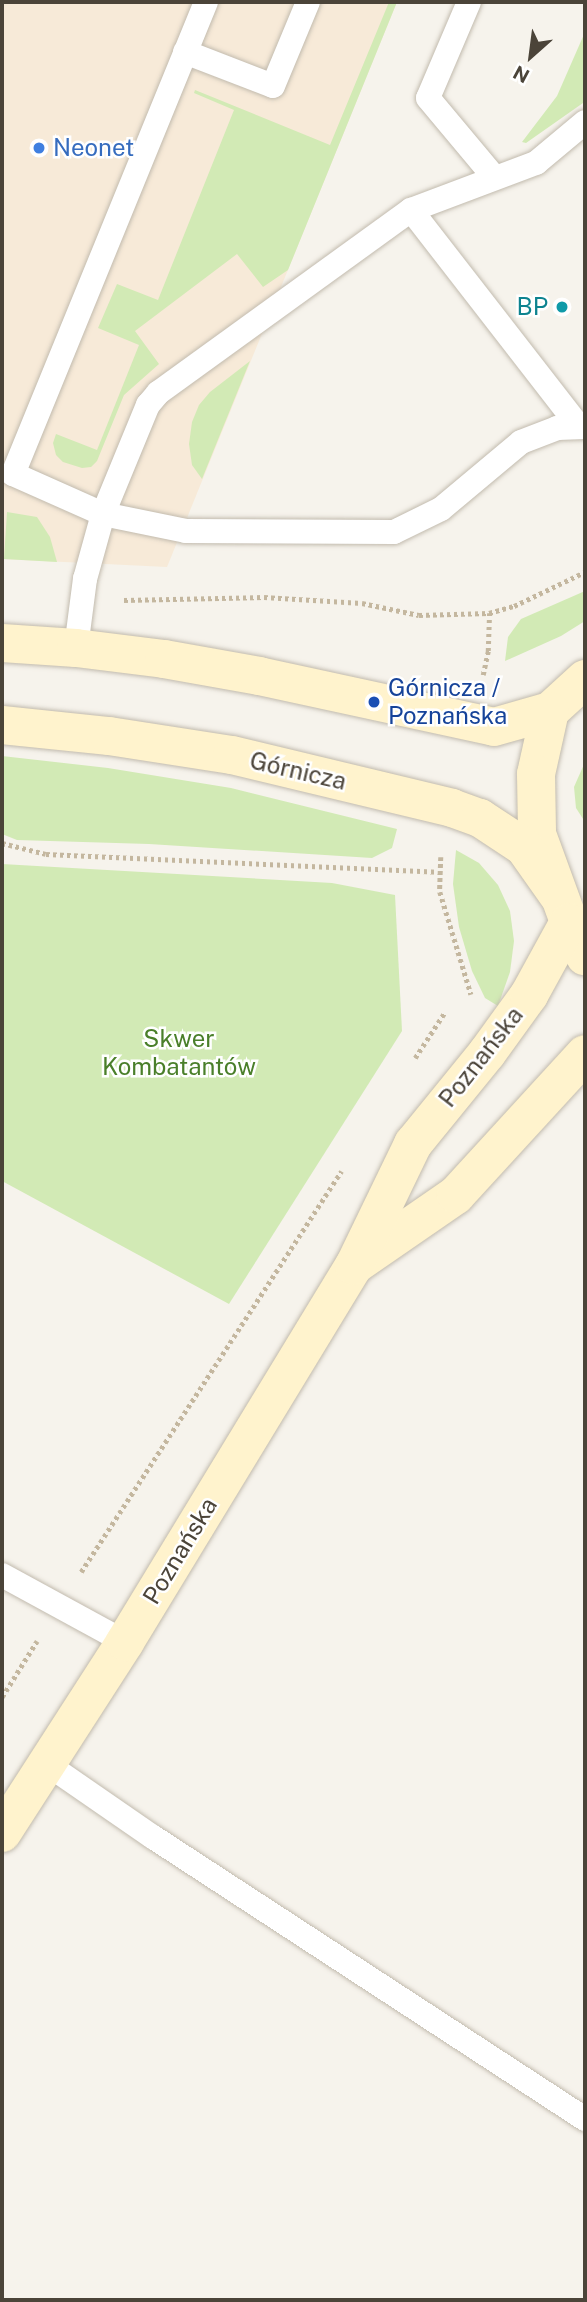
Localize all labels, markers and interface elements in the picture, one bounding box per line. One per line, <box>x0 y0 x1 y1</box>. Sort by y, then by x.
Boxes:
north arrow <box>496 21 566 91</box>
text: N <box>509 61 533 88</box>
place label: Neonet <box>53 134 134 162</box>
marker: Neonet <box>31 140 47 156</box>
place label: BP <box>516 293 548 321</box>
marker: BP <box>554 299 570 315</box>
place label: Górnicza / Poznańska <box>388 674 507 730</box>
marker: Górnicza / Poznańska <box>366 694 382 710</box>
street label: Górnicza <box>247 746 349 796</box>
street label: Poznańska <box>433 1001 529 1113</box>
park label: Skwer Kombatantów <box>102 1025 256 1081</box>
street label: Poznańska <box>137 1492 223 1610</box>

